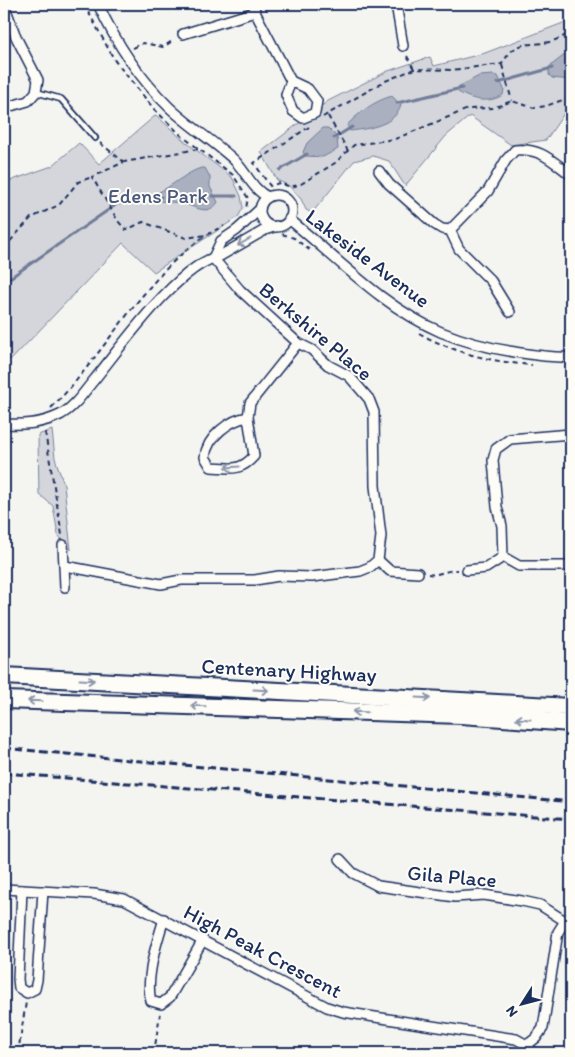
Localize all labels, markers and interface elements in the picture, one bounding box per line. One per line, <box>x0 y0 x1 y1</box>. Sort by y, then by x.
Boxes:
park label: Edens Park <box>108 183 208 208</box>
street label: Lakeside Avenue <box>301 203 435 313</box>
one-way arrow <box>237 237 251 247</box>
street label: Berkshire Place <box>254 276 378 386</box>
one-way arrow <box>224 463 240 472</box>
street label: Centenary Highway <box>201 653 377 687</box>
one-way arrow <box>79 676 95 685</box>
one-way arrow <box>252 685 268 694</box>
one-way arrow <box>415 694 431 703</box>
one-way arrow <box>28 696 44 706</box>
one-way arrow <box>190 702 206 711</box>
one-way arrow <box>353 707 369 716</box>
one-way arrow <box>515 715 531 724</box>
street label: Gila Place <box>406 860 498 892</box>
street label: High Peak Crescent <box>180 899 346 1003</box>
north arrow <box>498 980 548 1030</box>
text: N <box>502 1003 522 1020</box>

